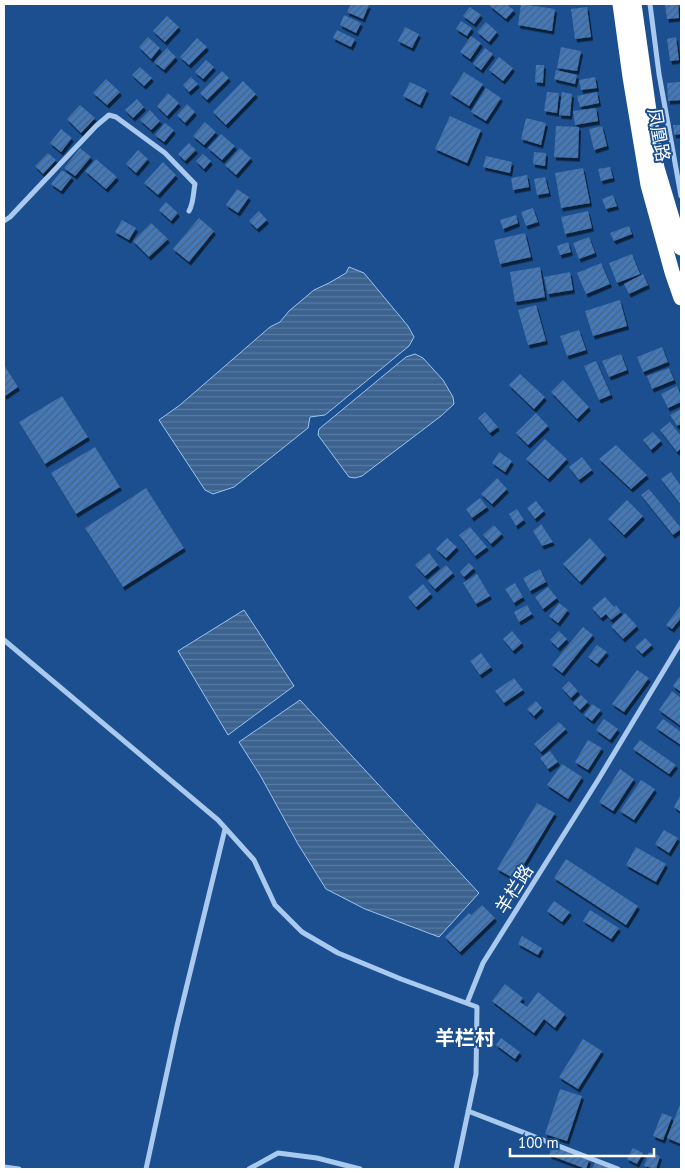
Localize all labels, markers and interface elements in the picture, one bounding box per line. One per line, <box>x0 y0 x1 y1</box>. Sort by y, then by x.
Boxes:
street label: 凤凰路 <box>643 106 675 164</box>
street label: 羊栏路 <box>490 860 538 918</box>
district label: 羊栏村 <box>435 1025 495 1051</box>
scale bar <box>510 1126 654 1158</box>
text: 100 m <box>518 1133 559 1152</box>

